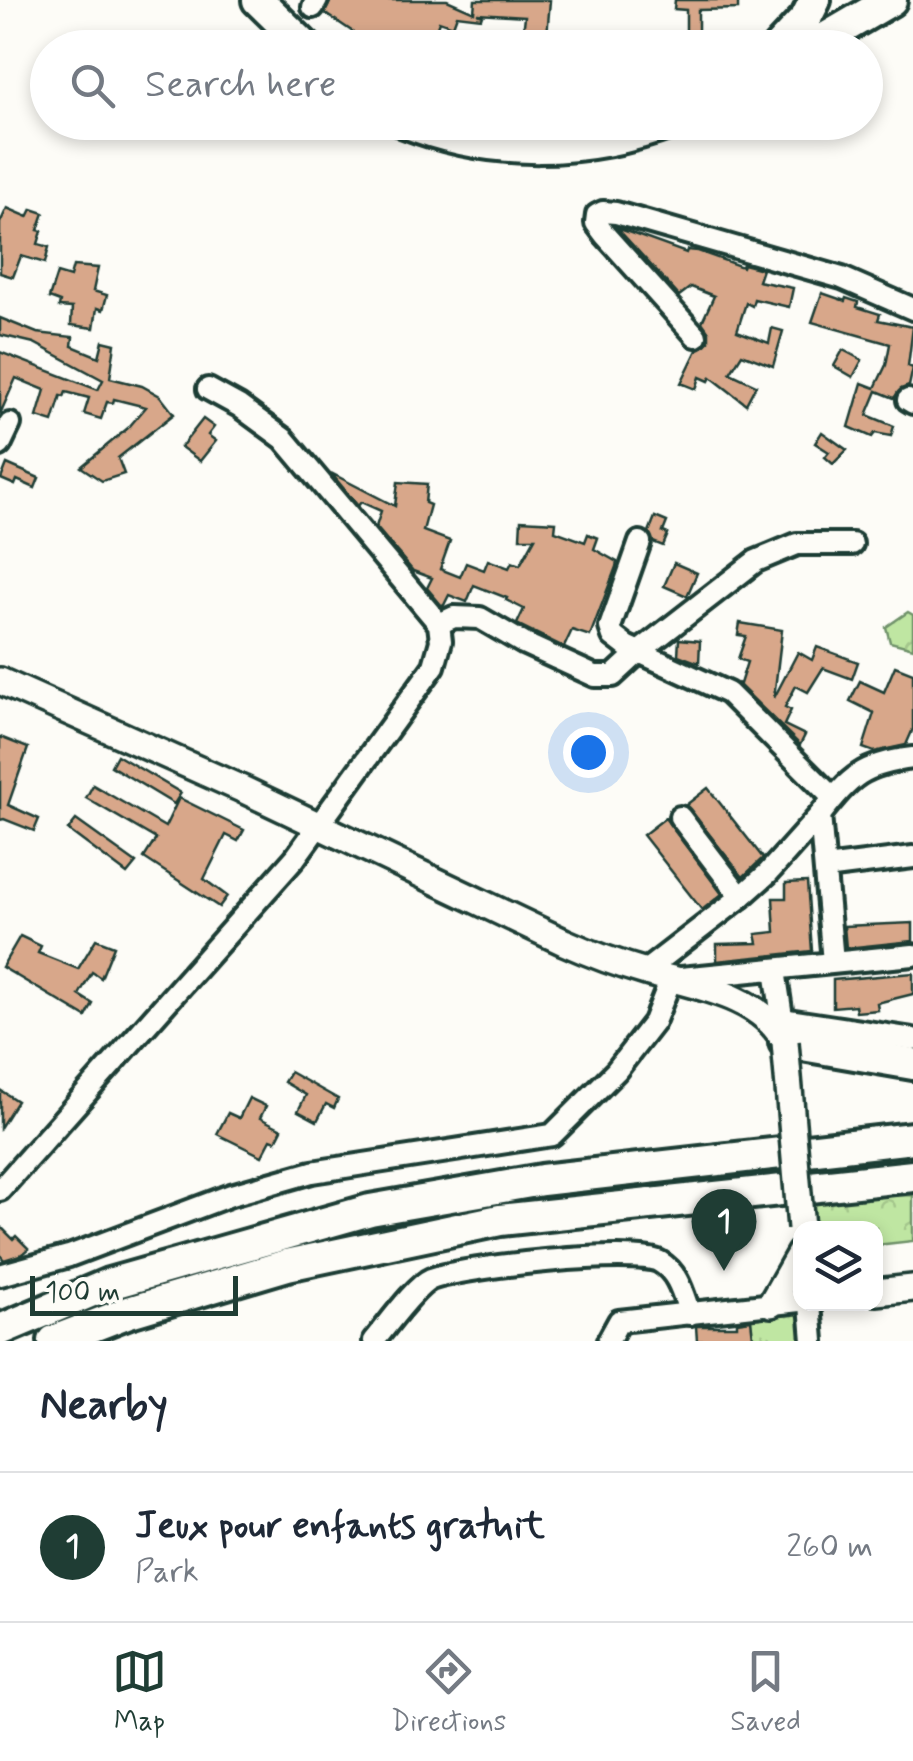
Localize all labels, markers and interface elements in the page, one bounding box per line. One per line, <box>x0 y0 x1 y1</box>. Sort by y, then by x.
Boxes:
search box <box>30 30 883 140</box>
icon: search <box>65 58 120 113</box>
text: Search here <box>145 61 336 110</box>
your location <box>563 727 614 778</box>
pin: 1 <box>692 1188 756 1271</box>
map controls <box>793 1221 883 1311</box>
button: layers <box>793 1221 883 1311</box>
scale bar <box>30 1271 238 1316</box>
text: 100 m <box>45 1275 120 1312</box>
text: Nearby <box>40 1379 168 1434</box>
text: Jeux pour enfants gratuit <box>135 1502 545 1551</box>
text: 1 <box>65 1526 80 1568</box>
text: 260 m <box>786 1526 873 1568</box>
text: Park <box>135 1551 199 1593</box>
tab: Map <box>112 1644 167 1741</box>
tab: Directions <box>391 1644 506 1741</box>
tab: Saved <box>730 1644 801 1741</box>

